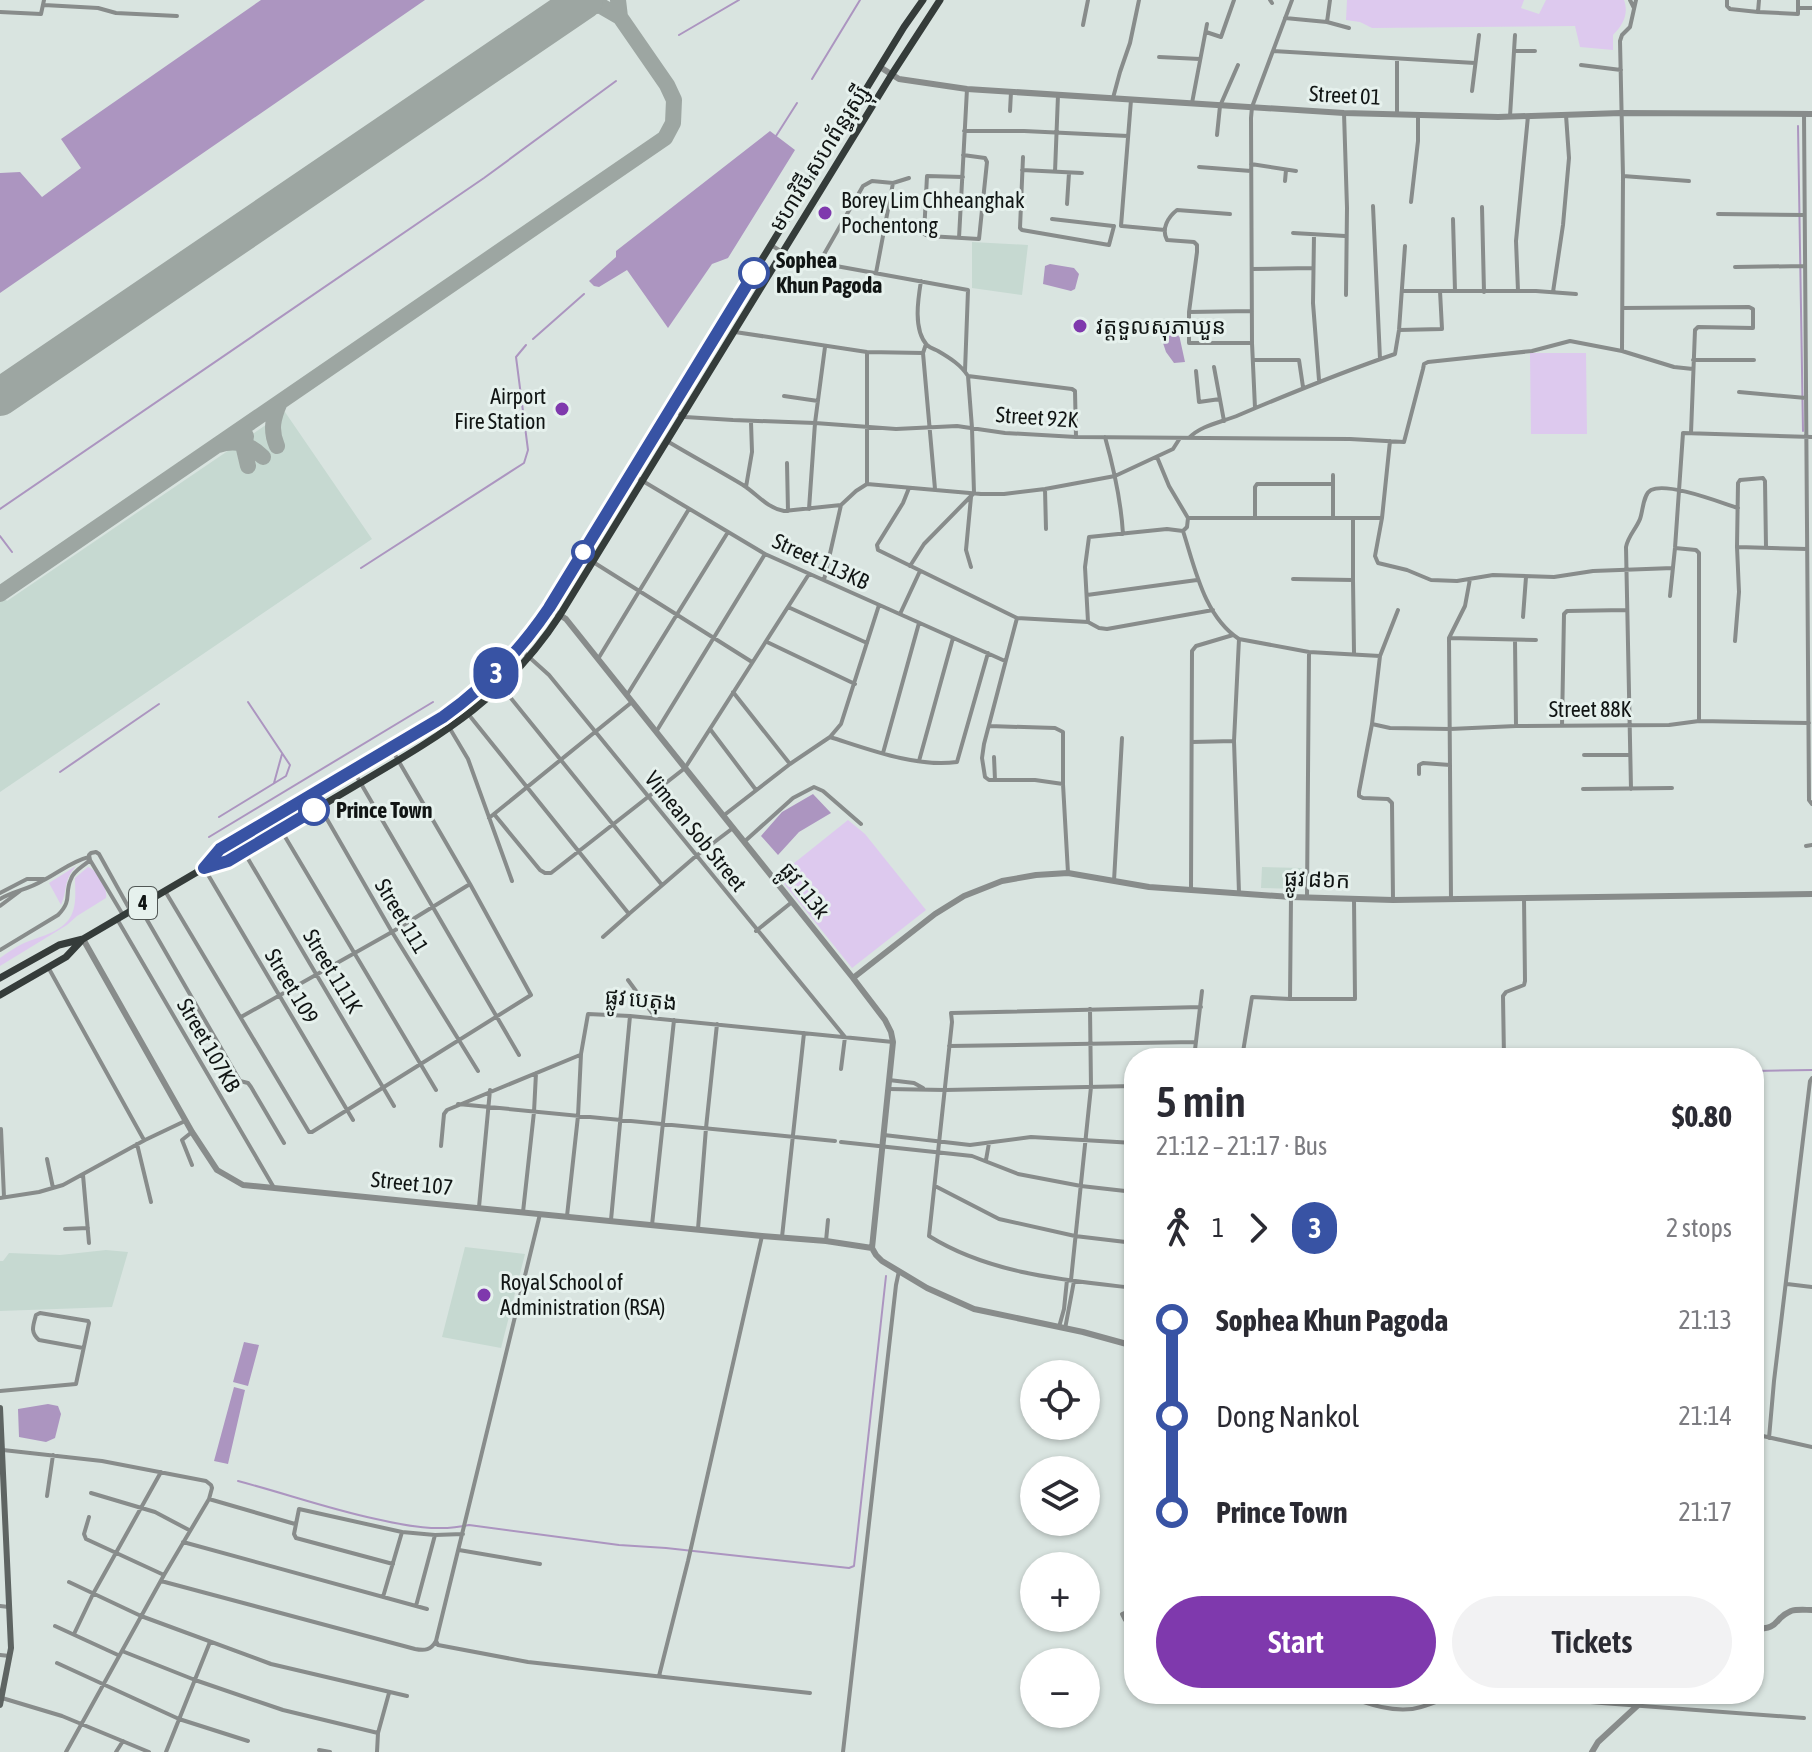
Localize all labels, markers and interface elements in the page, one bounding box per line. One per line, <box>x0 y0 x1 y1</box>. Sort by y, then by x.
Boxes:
street label: មហាវិថី សហព័ន្ធរុស្ស៊ី <box>764 80 880 239</box>
street label: Street 01 <box>1308 80 1382 110</box>
place label: Borey Lim Chheanghak Pochentong <box>841 187 1025 238</box>
marker: Borey Lim Chheanghak Pochentong <box>816 204 834 222</box>
place label: Sophea Khun Pagoda <box>776 247 882 298</box>
marker: Sophea Khun Pagoda <box>739 258 769 288</box>
place label: វត្តទួលសុភាឃួន <box>1096 313 1226 341</box>
marker: វត្តទួលសុភាឃួន <box>1071 317 1089 335</box>
place label: Airport Fire Station <box>454 383 546 434</box>
marker: Airport Fire Station <box>553 400 571 418</box>
street label: Street 92K <box>995 401 1079 433</box>
street label: Street 113KB <box>769 527 874 595</box>
unlabelled marker <box>572 541 594 563</box>
line badge: 3 <box>470 647 522 699</box>
text: 3 <box>489 657 503 689</box>
street label: Street 88K <box>1549 696 1632 722</box>
street label: Vimean Sob Street <box>640 766 752 896</box>
marker: Prince Town <box>299 795 329 825</box>
place label: Prince Town <box>336 797 432 823</box>
street label: ផ្លូវ 113k <box>769 857 836 928</box>
street label: ផ្លូវ ៨៦ក <box>1283 865 1350 901</box>
street label: Street 111 <box>370 874 434 958</box>
road number: 4 <box>129 887 157 919</box>
street label: Street 111K <box>298 924 368 1018</box>
street label: Street 109 <box>260 944 324 1028</box>
street label: ផ្លូវ បេតុង <box>603 983 678 1023</box>
street label: Street 107KB <box>172 994 246 1097</box>
text: 5 min <box>1156 1076 1246 1126</box>
text: $0.80 <box>1672 1099 1732 1133</box>
text: 21:12 – 21:17 · Bus <box>1156 1131 1327 1161</box>
street label: Street 107 <box>370 1166 454 1200</box>
icon: walk <box>1156 1206 1200 1250</box>
icon: forward <box>1236 1206 1280 1250</box>
text: 3 <box>1308 1212 1321 1244</box>
text: 1 <box>1212 1213 1224 1243</box>
text: 2 stops <box>1666 1213 1732 1243</box>
place label: Royal School of Administration (RSA) <box>500 1269 665 1320</box>
marker: Royal School of Administration (RSA) <box>475 1286 493 1304</box>
text: Sophea Khun Pagoda <box>1216 1303 1448 1337</box>
text: 21:13 <box>1678 1305 1732 1335</box>
map controls <box>1020 1360 1100 1728</box>
button: locate <box>1020 1360 1100 1440</box>
text: Dong Nankol <box>1216 1399 1359 1433</box>
text: 21:14 <box>1678 1401 1732 1431</box>
button: layers <box>1020 1456 1100 1536</box>
text: Prince Town <box>1216 1495 1347 1529</box>
text: 21:17 <box>1678 1497 1732 1527</box>
button: + <box>1020 1552 1100 1632</box>
button: Start <box>1156 1596 1436 1688</box>
button: Tickets <box>1452 1596 1732 1688</box>
button: − <box>1020 1648 1100 1728</box>

